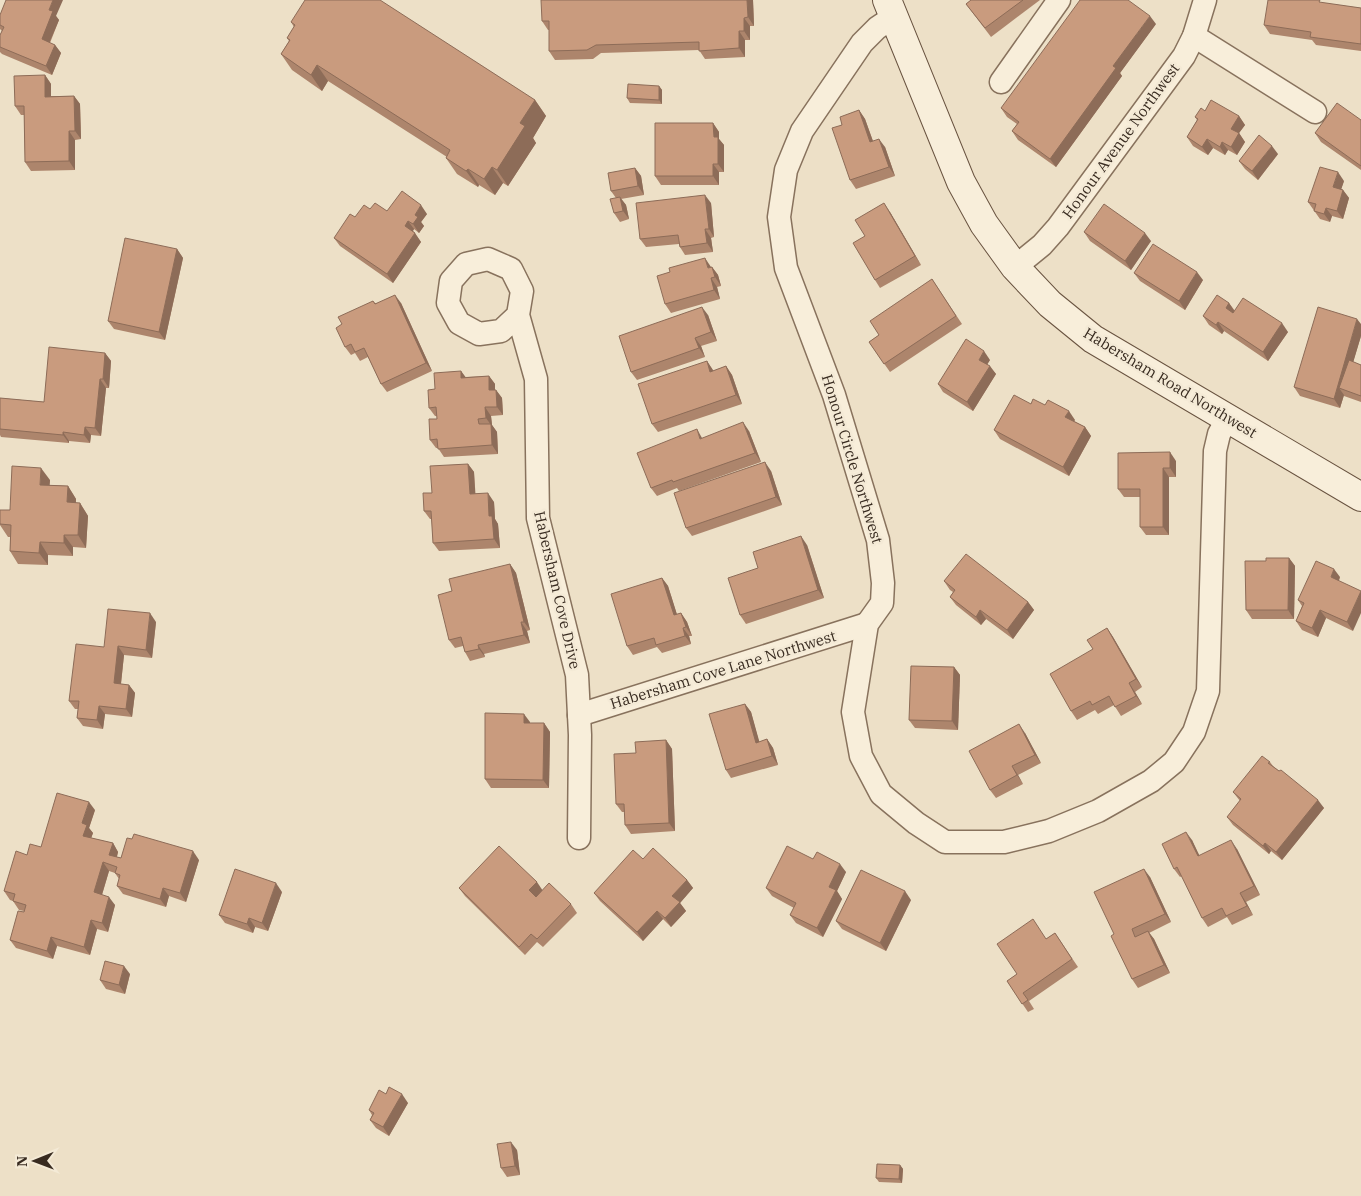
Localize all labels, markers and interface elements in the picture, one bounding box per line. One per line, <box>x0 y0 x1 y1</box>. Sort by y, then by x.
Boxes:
street label: Honour Avenue Northwest <box>1058 59 1183 222</box>
street label: Habersham Road Northwest <box>1080 323 1260 442</box>
street label: Honour Circle Northwest <box>818 372 887 546</box>
street label: Habersham Cove Drive <box>530 509 585 671</box>
street label: Habersham Cove Lane Northwest <box>608 626 838 713</box>
north arrow <box>10 1136 60 1186</box>
text: N <box>13 1156 31 1167</box>

